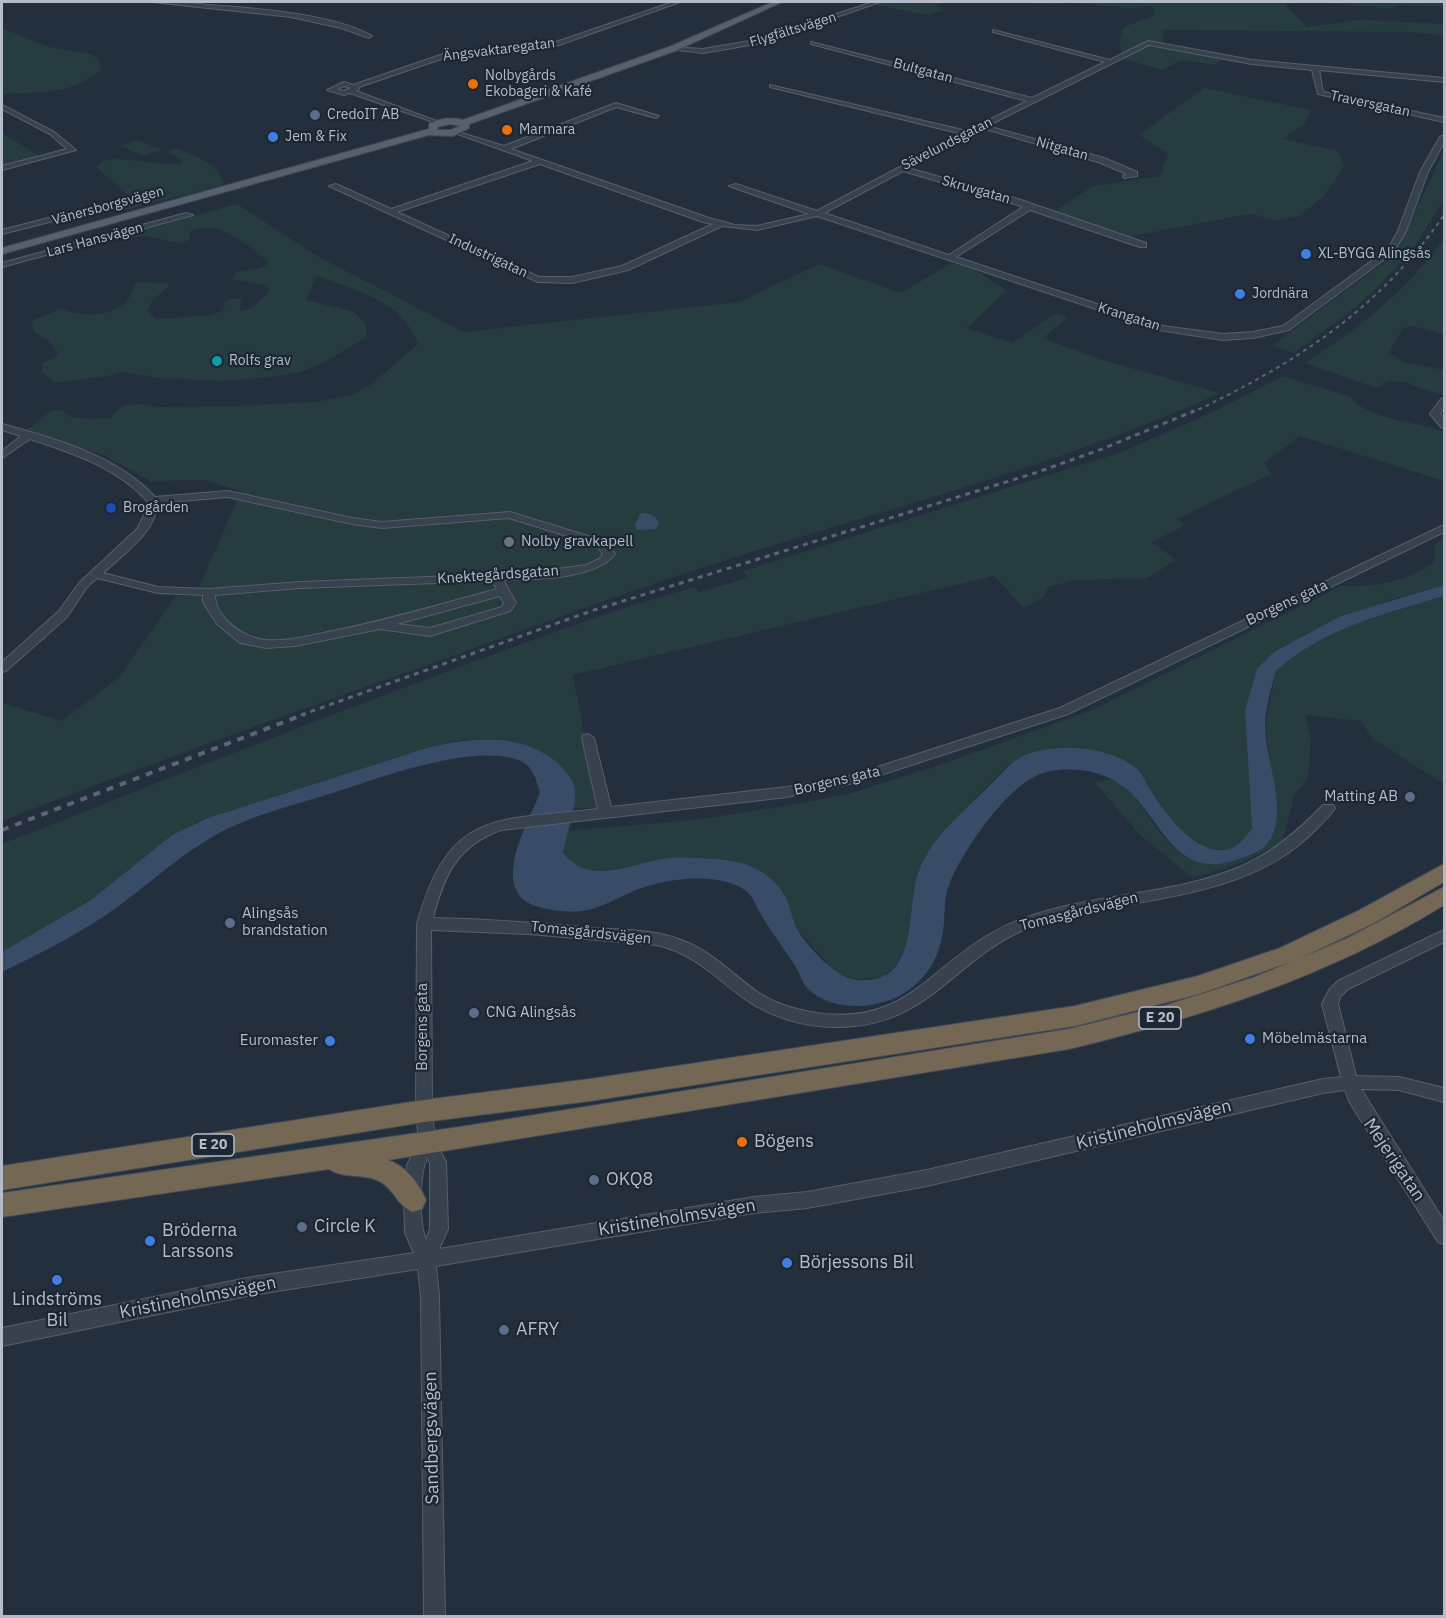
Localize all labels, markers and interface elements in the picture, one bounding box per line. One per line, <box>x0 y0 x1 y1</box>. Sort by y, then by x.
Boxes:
street label: Flygfältsvägen <box>748 9 838 51</box>
street label: Ängsvaktaregatan <box>442 35 556 65</box>
street label: Bultgatan <box>891 55 955 87</box>
place label: Nolbygårds Ekobageri & Kafé <box>485 68 592 100</box>
marker: Nolbygårds Ekobageri & Kafé <box>466 77 480 91</box>
street label: Traversgatan <box>1329 87 1411 121</box>
place label: CredoIT AB <box>327 107 399 123</box>
marker: CredoIT AB <box>308 108 322 122</box>
street label: Sävelundsgatan <box>899 114 995 174</box>
place label: Marmara <box>519 122 575 138</box>
marker: Marmara <box>500 123 514 137</box>
place label: Jem & Fix <box>285 129 347 145</box>
marker: Jem & Fix <box>266 130 280 144</box>
street label: Nitgatan <box>1034 134 1090 164</box>
street label: Skruvgatan <box>940 172 1012 208</box>
street label: Vänersborgsvägen <box>50 183 166 229</box>
street label: Lars Hansvägen <box>45 219 145 261</box>
street label: Industrigatan <box>446 230 530 282</box>
place label: XL-BYGG Alingsås <box>1318 246 1431 262</box>
marker: XL-BYGG Alingsås <box>1299 247 1313 261</box>
place label: Jordnära <box>1252 286 1308 302</box>
marker: Jordnära <box>1233 287 1247 301</box>
street label: Krangatan <box>1096 299 1162 335</box>
place label: Rolfs grav <box>229 353 291 369</box>
marker: Rolfs grav <box>210 354 224 368</box>
place label: Brogården <box>123 500 189 516</box>
marker: Brogården <box>104 501 118 515</box>
place label: Nolby gravkapell <box>521 533 633 551</box>
marker: Nolby gravkapell <box>502 535 516 549</box>
street label: Knektegårdsgatan <box>436 562 560 588</box>
street label: Borgens gata <box>1243 576 1331 630</box>
street label: Borgens gata <box>792 762 882 800</box>
place label: Matting AB <box>1324 788 1398 806</box>
marker: Matting AB <box>1403 790 1417 804</box>
street label: Tomasgårdsvägen <box>1018 889 1140 935</box>
place label: Alingsås brandstation <box>242 905 328 940</box>
marker: Alingsås brandstation <box>223 916 237 930</box>
street label: Tomasgårdsvägen <box>530 918 652 948</box>
street label: Borgens gata <box>414 983 432 1071</box>
place label: CNG Alingsås <box>486 1004 576 1022</box>
marker: CNG Alingsås <box>467 1006 481 1020</box>
road number: E 20 <box>1139 1007 1181 1029</box>
place label: Möbelmästarna <box>1262 1030 1367 1048</box>
place label: Euromaster <box>240 1032 318 1050</box>
marker: Möbelmästarna <box>1243 1032 1257 1046</box>
marker: Euromaster <box>323 1034 337 1048</box>
street label: Kristineholmsvägen <box>1074 1095 1234 1155</box>
street label: Mejerigatan <box>1358 1114 1430 1206</box>
place label: Bögens <box>754 1131 814 1153</box>
road number: E 20 <box>192 1134 234 1156</box>
marker: Bögens <box>735 1135 749 1149</box>
place label: OKQ8 <box>606 1169 653 1191</box>
marker: OKQ8 <box>587 1173 601 1187</box>
street label: Kristineholmsvägen <box>597 1195 757 1241</box>
place label: Circle K <box>314 1216 376 1238</box>
place label: Bröderna Larssons <box>162 1220 237 1262</box>
marker: Circle K <box>295 1220 309 1234</box>
marker: Bröderna Larssons <box>143 1234 157 1248</box>
place label: Börjessons Bil <box>799 1252 914 1274</box>
marker: Börjessons Bil <box>780 1256 794 1270</box>
street label: Kristineholmsvägen <box>118 1272 278 1324</box>
marker: Lindströms Bil <box>50 1273 64 1287</box>
place label: Lindströms Bil <box>12 1289 102 1332</box>
place label: AFRY <box>516 1319 559 1341</box>
marker: AFRY <box>497 1323 511 1337</box>
street label: Sandbergsvägen <box>420 1371 444 1505</box>

